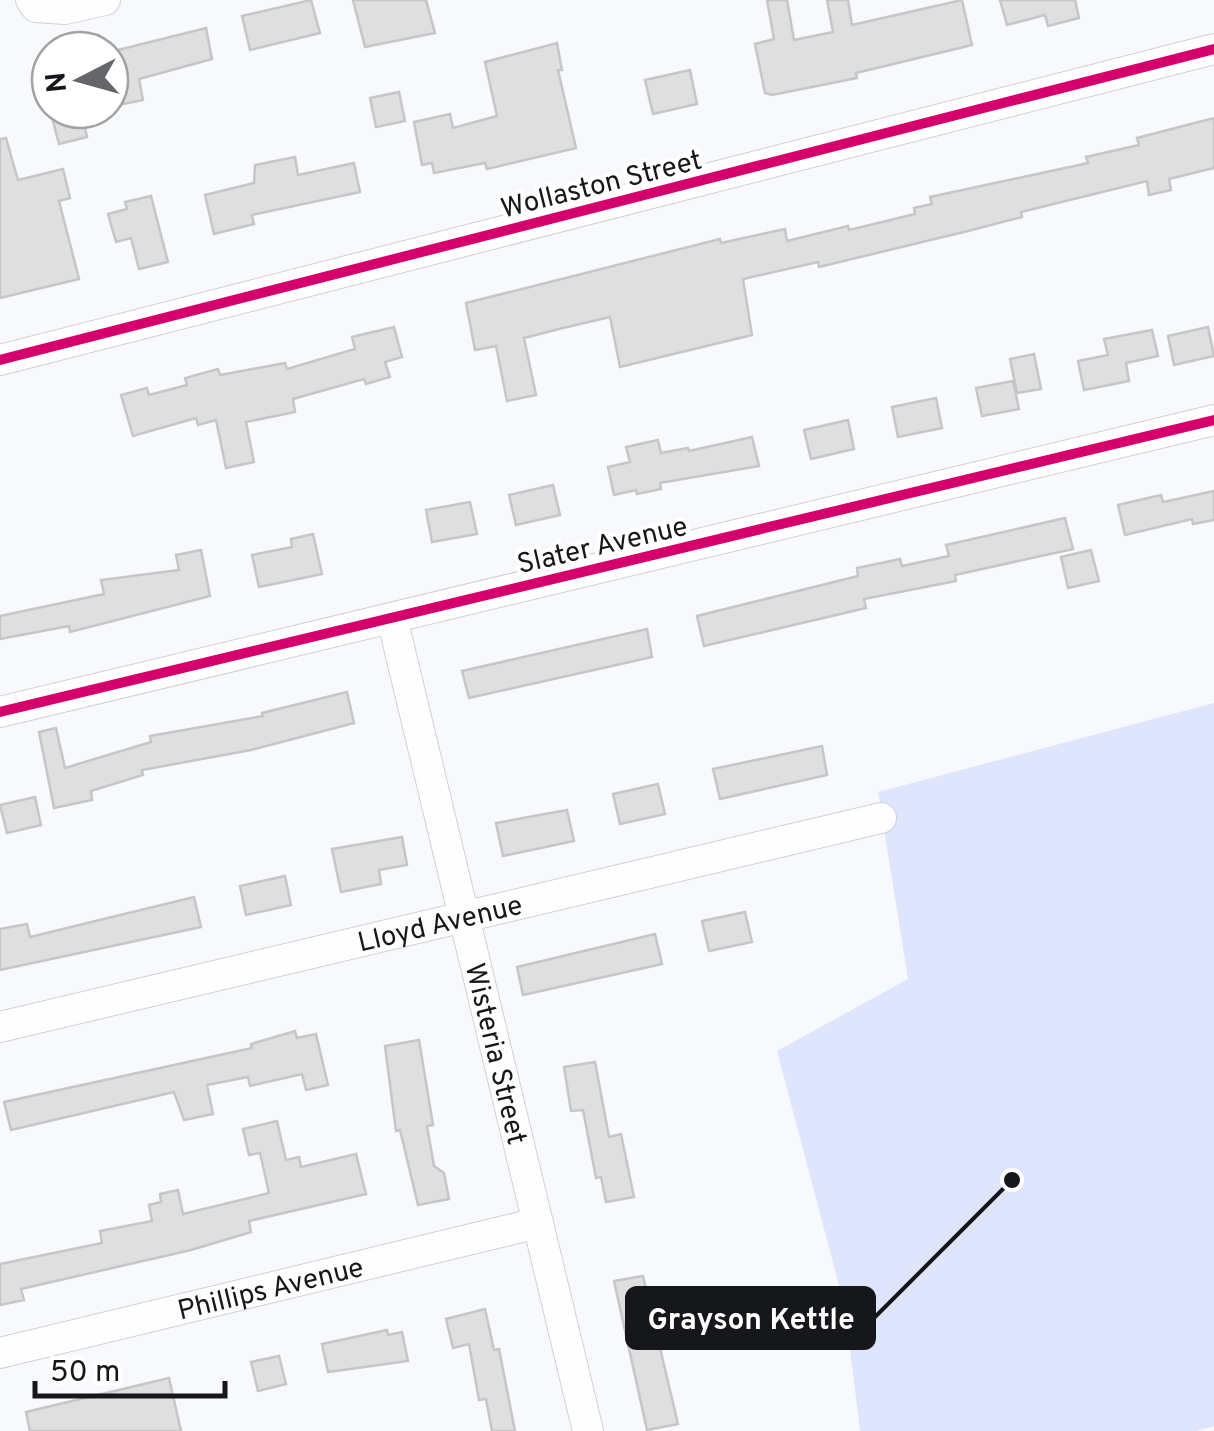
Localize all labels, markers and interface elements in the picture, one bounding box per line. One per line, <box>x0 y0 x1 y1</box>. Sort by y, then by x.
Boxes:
north arrow <box>30 30 130 130</box>
text: N <box>39 70 77 94</box>
street label: Wollaston Street <box>497 144 706 228</box>
street label: Slater Avenue <box>514 510 692 584</box>
street label: Lloyd Avenue <box>355 889 526 962</box>
street label: Wisteria Street <box>455 960 533 1149</box>
street label: Phillips Avenue <box>174 1251 368 1330</box>
callout: Grayson Kettle <box>627 1288 874 1348</box>
text: Grayson Kettle <box>647 1303 855 1340</box>
scale bar <box>35 1336 225 1398</box>
text: 50 m <box>50 1355 120 1392</box>

